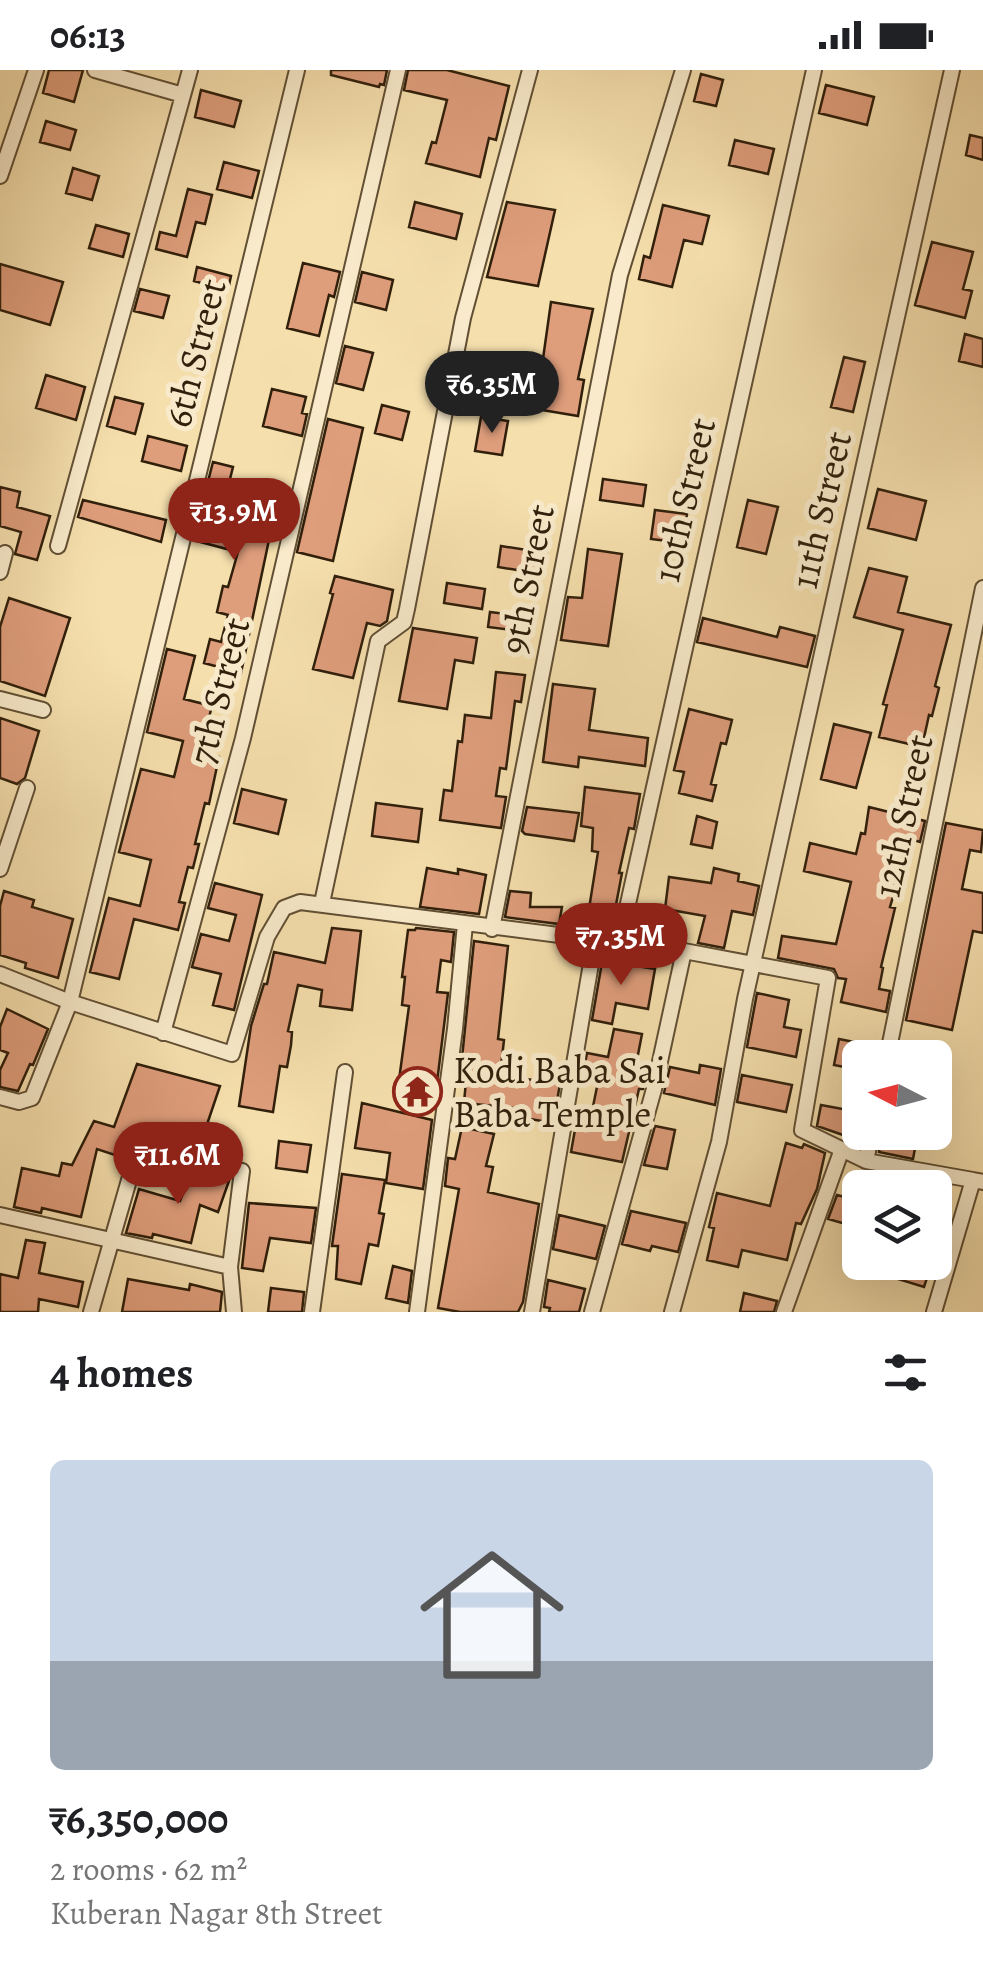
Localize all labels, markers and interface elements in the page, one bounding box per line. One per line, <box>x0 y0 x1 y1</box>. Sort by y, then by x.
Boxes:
text: 06:13 <box>50 9 126 61</box>
street label: 6th Street <box>151 273 239 433</box>
pin: ₹6.35M <box>411 351 573 436</box>
text: ₹6.35M <box>447 361 537 405</box>
street label: 10th Street <box>640 413 728 587</box>
street label: 11th Street <box>778 426 864 594</box>
pin: ₹13.9M <box>153 478 315 563</box>
text: ₹13.9M <box>190 488 278 532</box>
street label: 9th Street <box>487 500 567 658</box>
street label: 7th Street <box>176 612 262 770</box>
street label: 12th Street <box>860 730 946 902</box>
pin: ₹7.35M <box>540 903 702 988</box>
text: ₹7.35M <box>577 913 665 957</box>
north arrow <box>842 1040 952 1150</box>
map controls <box>842 1040 952 1280</box>
place label: Kodi Baba Sai Baba Temple <box>453 1044 666 1140</box>
temple icon: Kodi Baba Sai Baba Temple <box>392 1066 444 1118</box>
pin: ₹11.6M <box>97 1122 259 1207</box>
text: ₹11.6M <box>135 1132 221 1176</box>
button: layers <box>842 1170 952 1280</box>
text: 4 homes <box>50 1344 193 1401</box>
icon: filters <box>878 1345 933 1400</box>
icon: home <box>402 1525 582 1705</box>
text: ₹6,350,000 <box>50 1790 228 1847</box>
text: 2 rooms · 62 m² <box>50 1847 247 1891</box>
text: Kuberan Nagar 8th Street <box>50 1891 383 1935</box>

